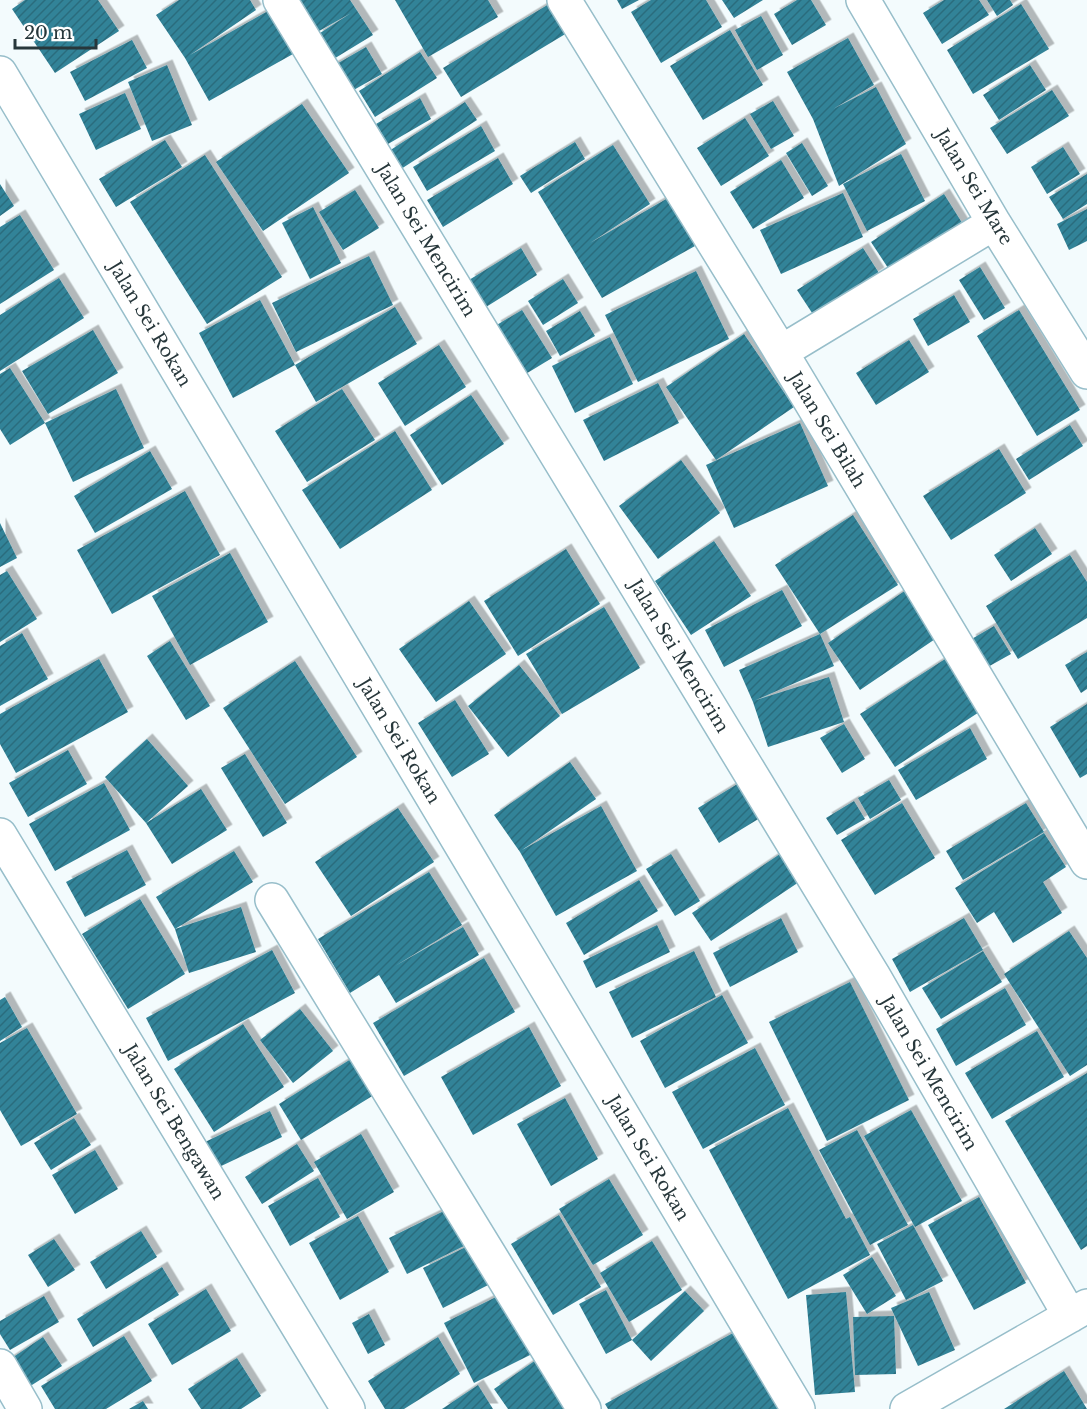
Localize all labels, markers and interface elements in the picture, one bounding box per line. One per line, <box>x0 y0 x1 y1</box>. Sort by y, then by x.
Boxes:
scale bar <box>15 12 96 50</box>
text: 20 m <box>24 22 72 44</box>
street label: Jalan Sei Mare <box>930 123 1017 249</box>
street label: Jalan Sei Mencirim <box>371 158 480 321</box>
street label: Jalan Sei Rokan <box>103 256 196 391</box>
street label: Jalan Sei Bilah <box>783 366 870 492</box>
street label: Jalan Sei Mencirim <box>624 574 733 737</box>
street label: Jalan Sei Rokan <box>352 673 445 808</box>
street label: Jalan Sei Mencirim <box>875 990 982 1154</box>
street label: Jalan Sei Bengawan <box>118 1039 229 1204</box>
street label: Jalan Sei Rokan <box>601 1090 694 1225</box>

